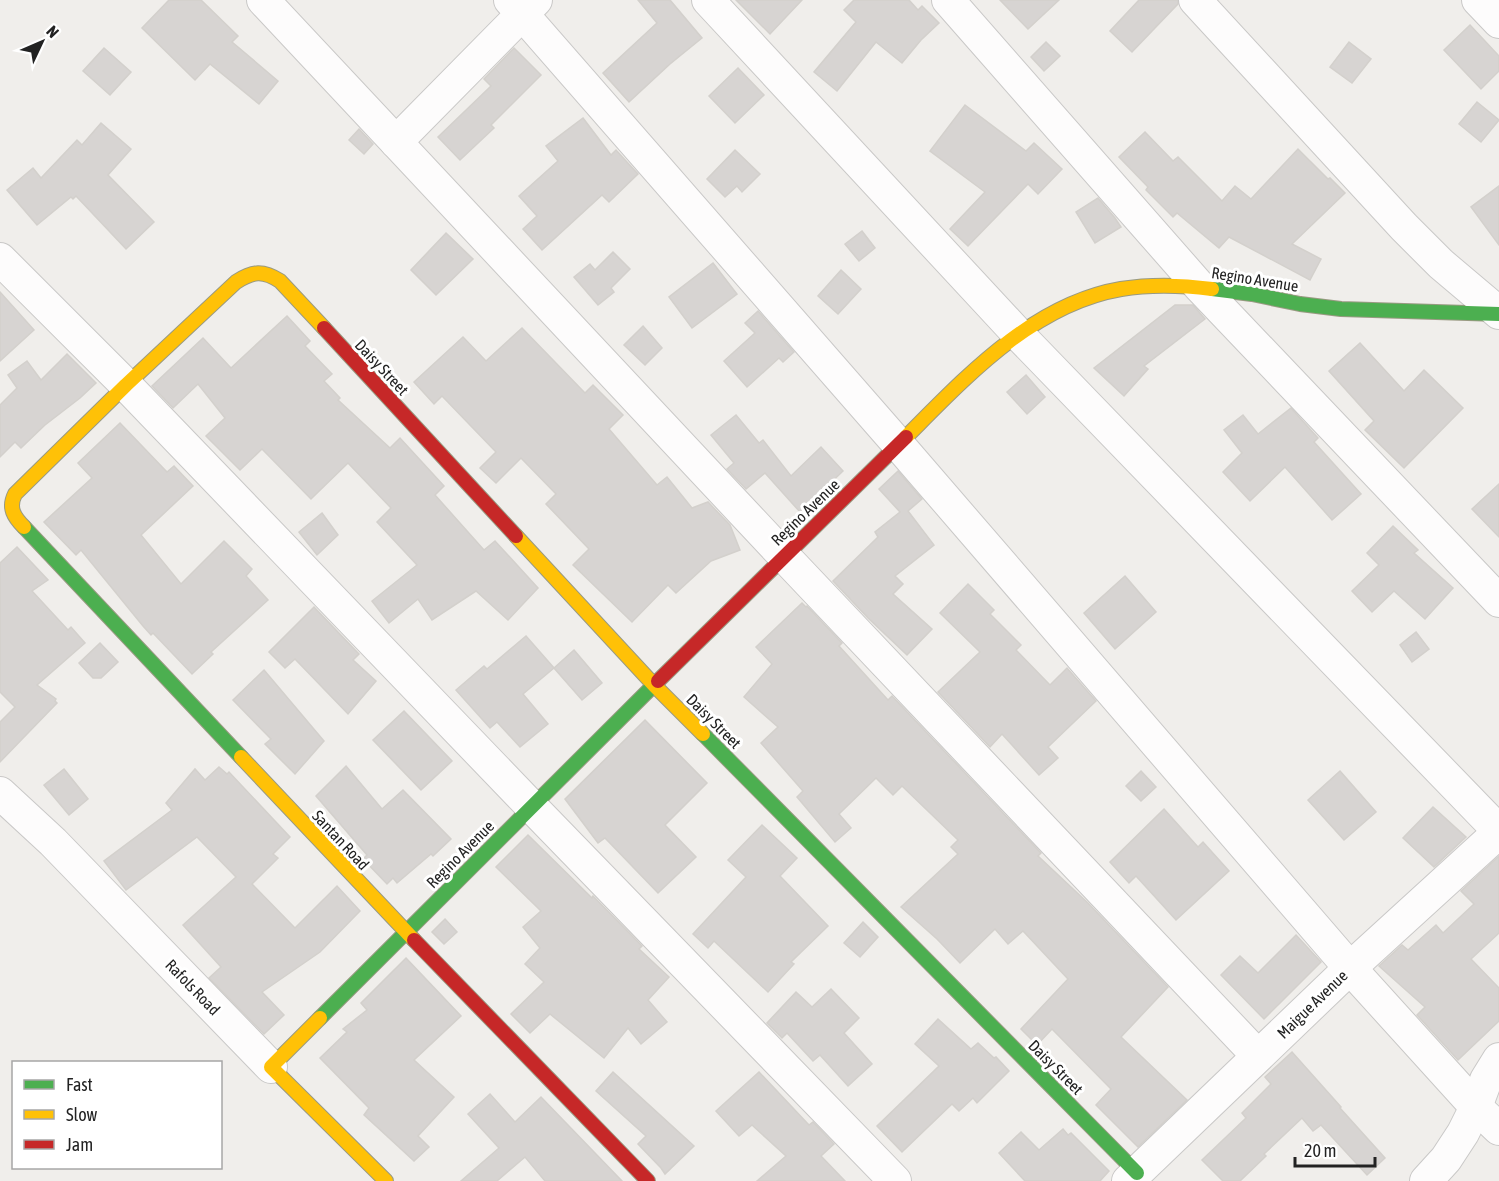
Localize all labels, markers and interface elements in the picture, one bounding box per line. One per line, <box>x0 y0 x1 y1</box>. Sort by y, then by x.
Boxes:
north arrow <box>12 12 72 72</box>
text: N <box>43 22 63 41</box>
street label: Regino Avenue <box>1210 263 1300 296</box>
street label: Daisy Street <box>351 335 413 400</box>
street label: Regino Avenue <box>767 475 843 550</box>
street label: Daisy Street <box>682 690 745 753</box>
street label: Santan Road <box>309 807 373 873</box>
street label: Regino Avenue <box>423 817 498 892</box>
street label: Rafols Road <box>162 956 224 1018</box>
street label: Maigue Avenue <box>1273 966 1351 1043</box>
street label: Daisy Street <box>1024 1036 1087 1099</box>
legend <box>12 1061 222 1169</box>
text: Fast <box>66 1074 93 1095</box>
text: Slow <box>66 1104 97 1125</box>
scale bar <box>1295 1130 1374 1168</box>
text: Jam <box>66 1134 93 1155</box>
text: 20 m <box>1304 1140 1336 1161</box>

